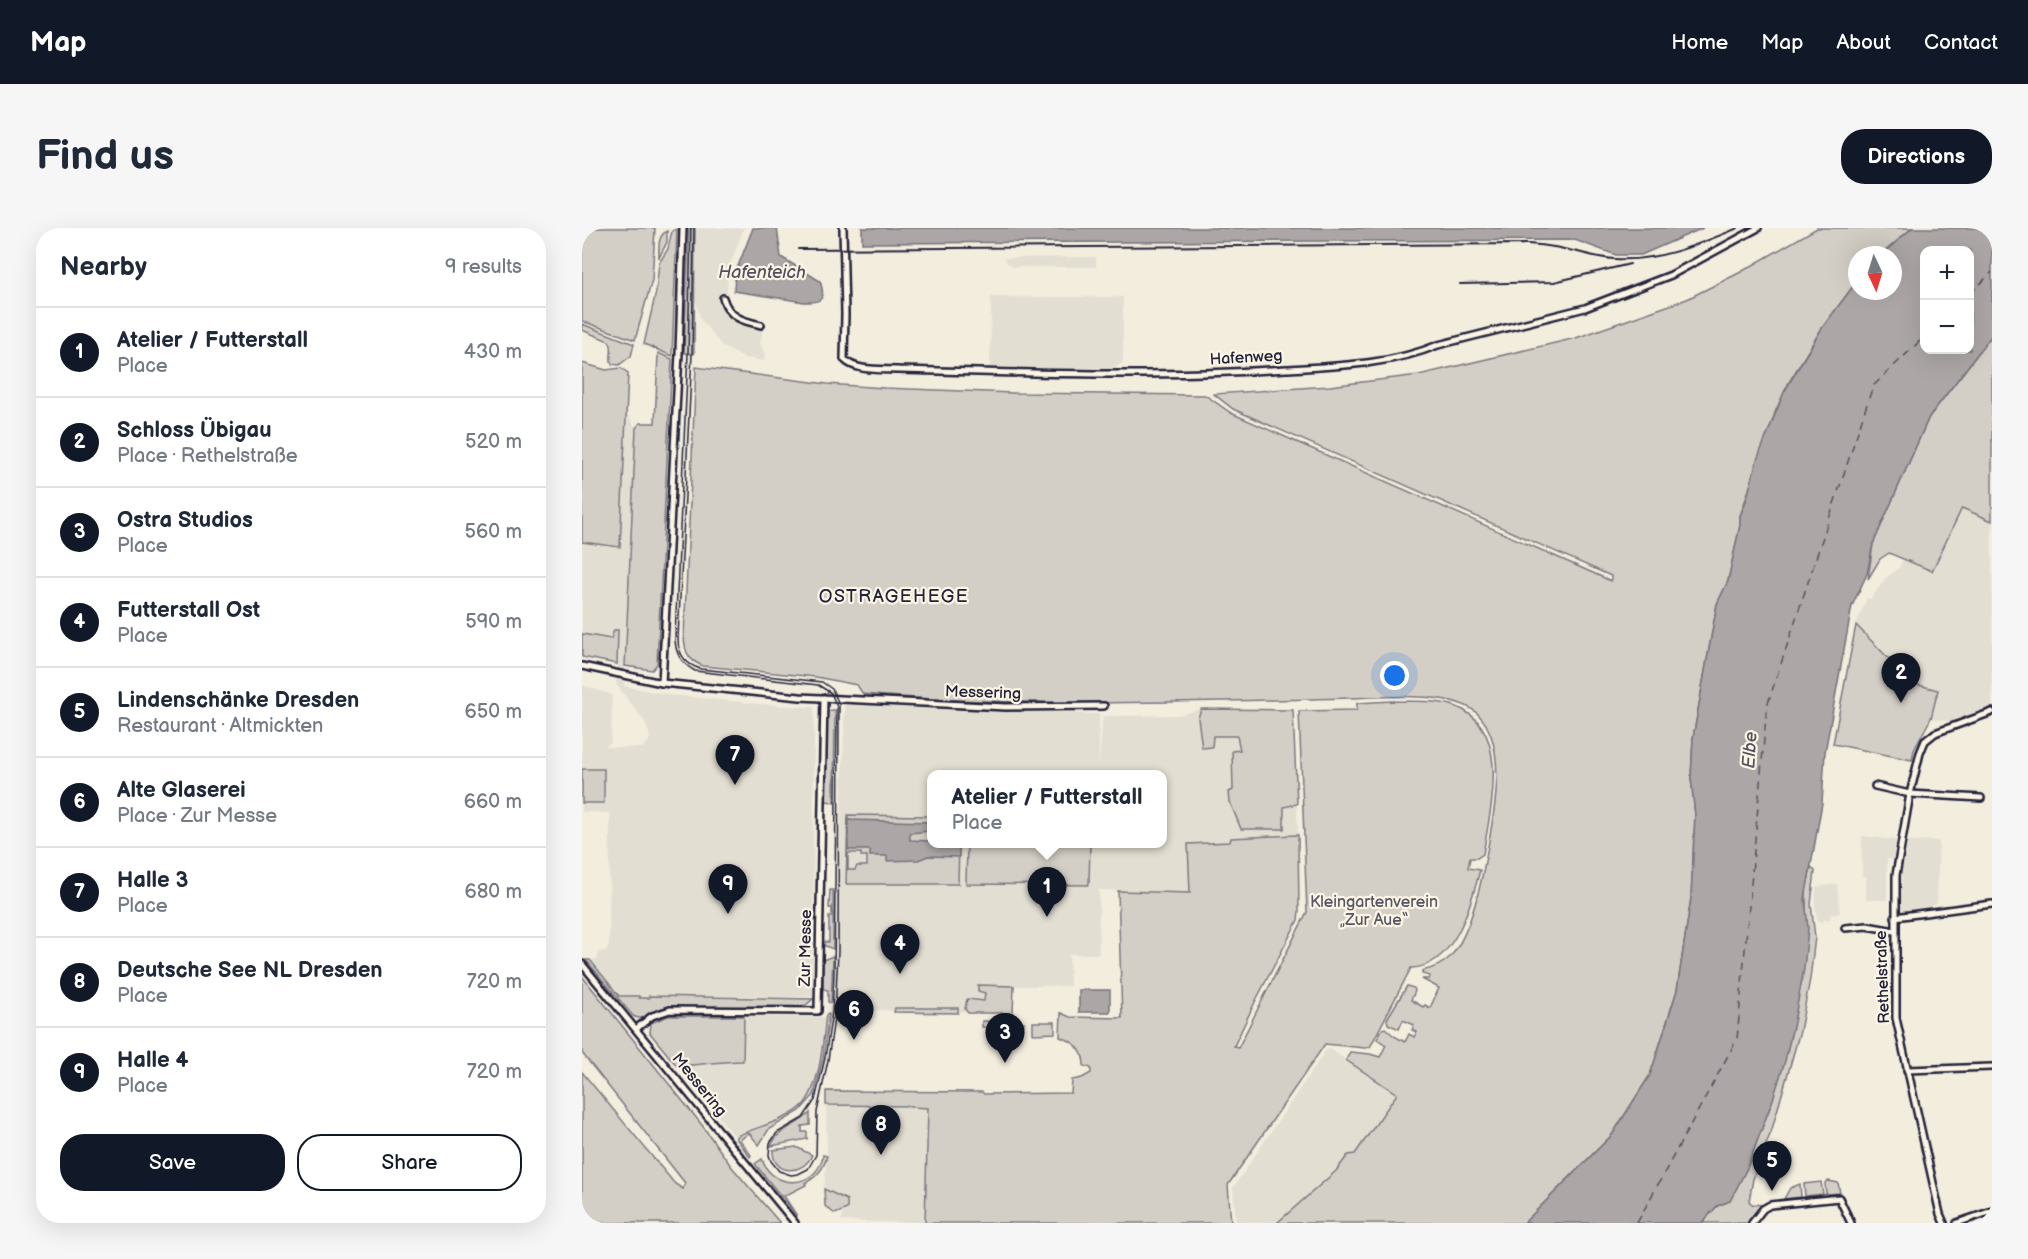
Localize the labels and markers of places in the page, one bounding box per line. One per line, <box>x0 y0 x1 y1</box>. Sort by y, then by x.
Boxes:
pin: 2 <box>1882 654 1920 703</box>
pin: 7 <box>716 736 754 785</box>
pin: 9 <box>708 864 748 914</box>
pin: 1 <box>1028 868 1066 917</box>
pin: 4 <box>880 924 920 974</box>
pin: 6 <box>834 990 874 1040</box>
pin: 3 <box>986 1014 1024 1063</box>
pin: 8 <box>862 1106 900 1155</box>
pin: 5 <box>1752 1142 1792 1191</box>

